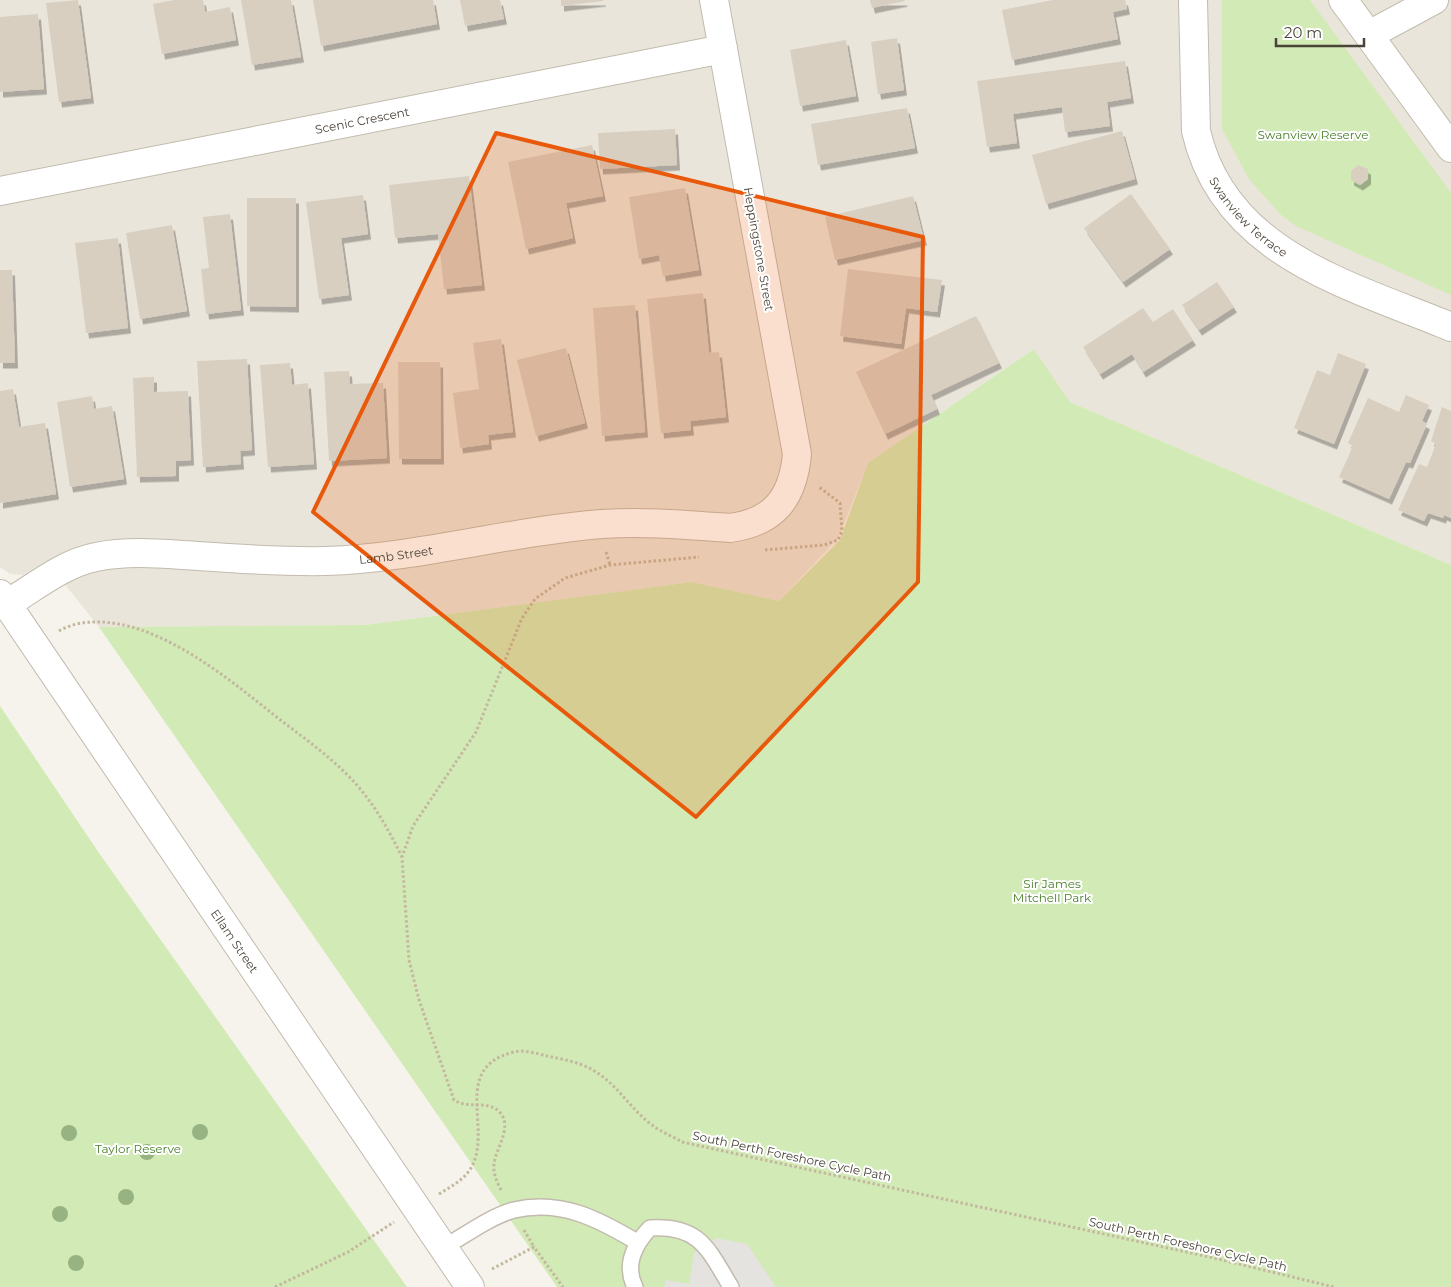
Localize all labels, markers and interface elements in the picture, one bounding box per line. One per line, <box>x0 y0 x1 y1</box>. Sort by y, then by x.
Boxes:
scale bar <box>1276 15 1364 47</box>
text: 20 m <box>1284 23 1322 42</box>
street label: Scenic Crescent <box>314 103 411 136</box>
park label: Swanview Reserve <box>1258 127 1368 142</box>
street label: Swanview Terrace <box>1207 174 1291 260</box>
street label: Heppingstone Street <box>741 186 777 312</box>
street label: Lamb Street <box>358 542 434 566</box>
park label: Sir James Mitchell Park <box>1013 876 1092 905</box>
street label: Ellam Street <box>208 906 262 976</box>
street label: South Perth Foreshore Cycle Path <box>691 1128 893 1184</box>
park label: Taylor Reserve <box>95 1141 181 1156</box>
street label: South Perth Foreshore Cycle Path <box>1087 1214 1289 1274</box>

